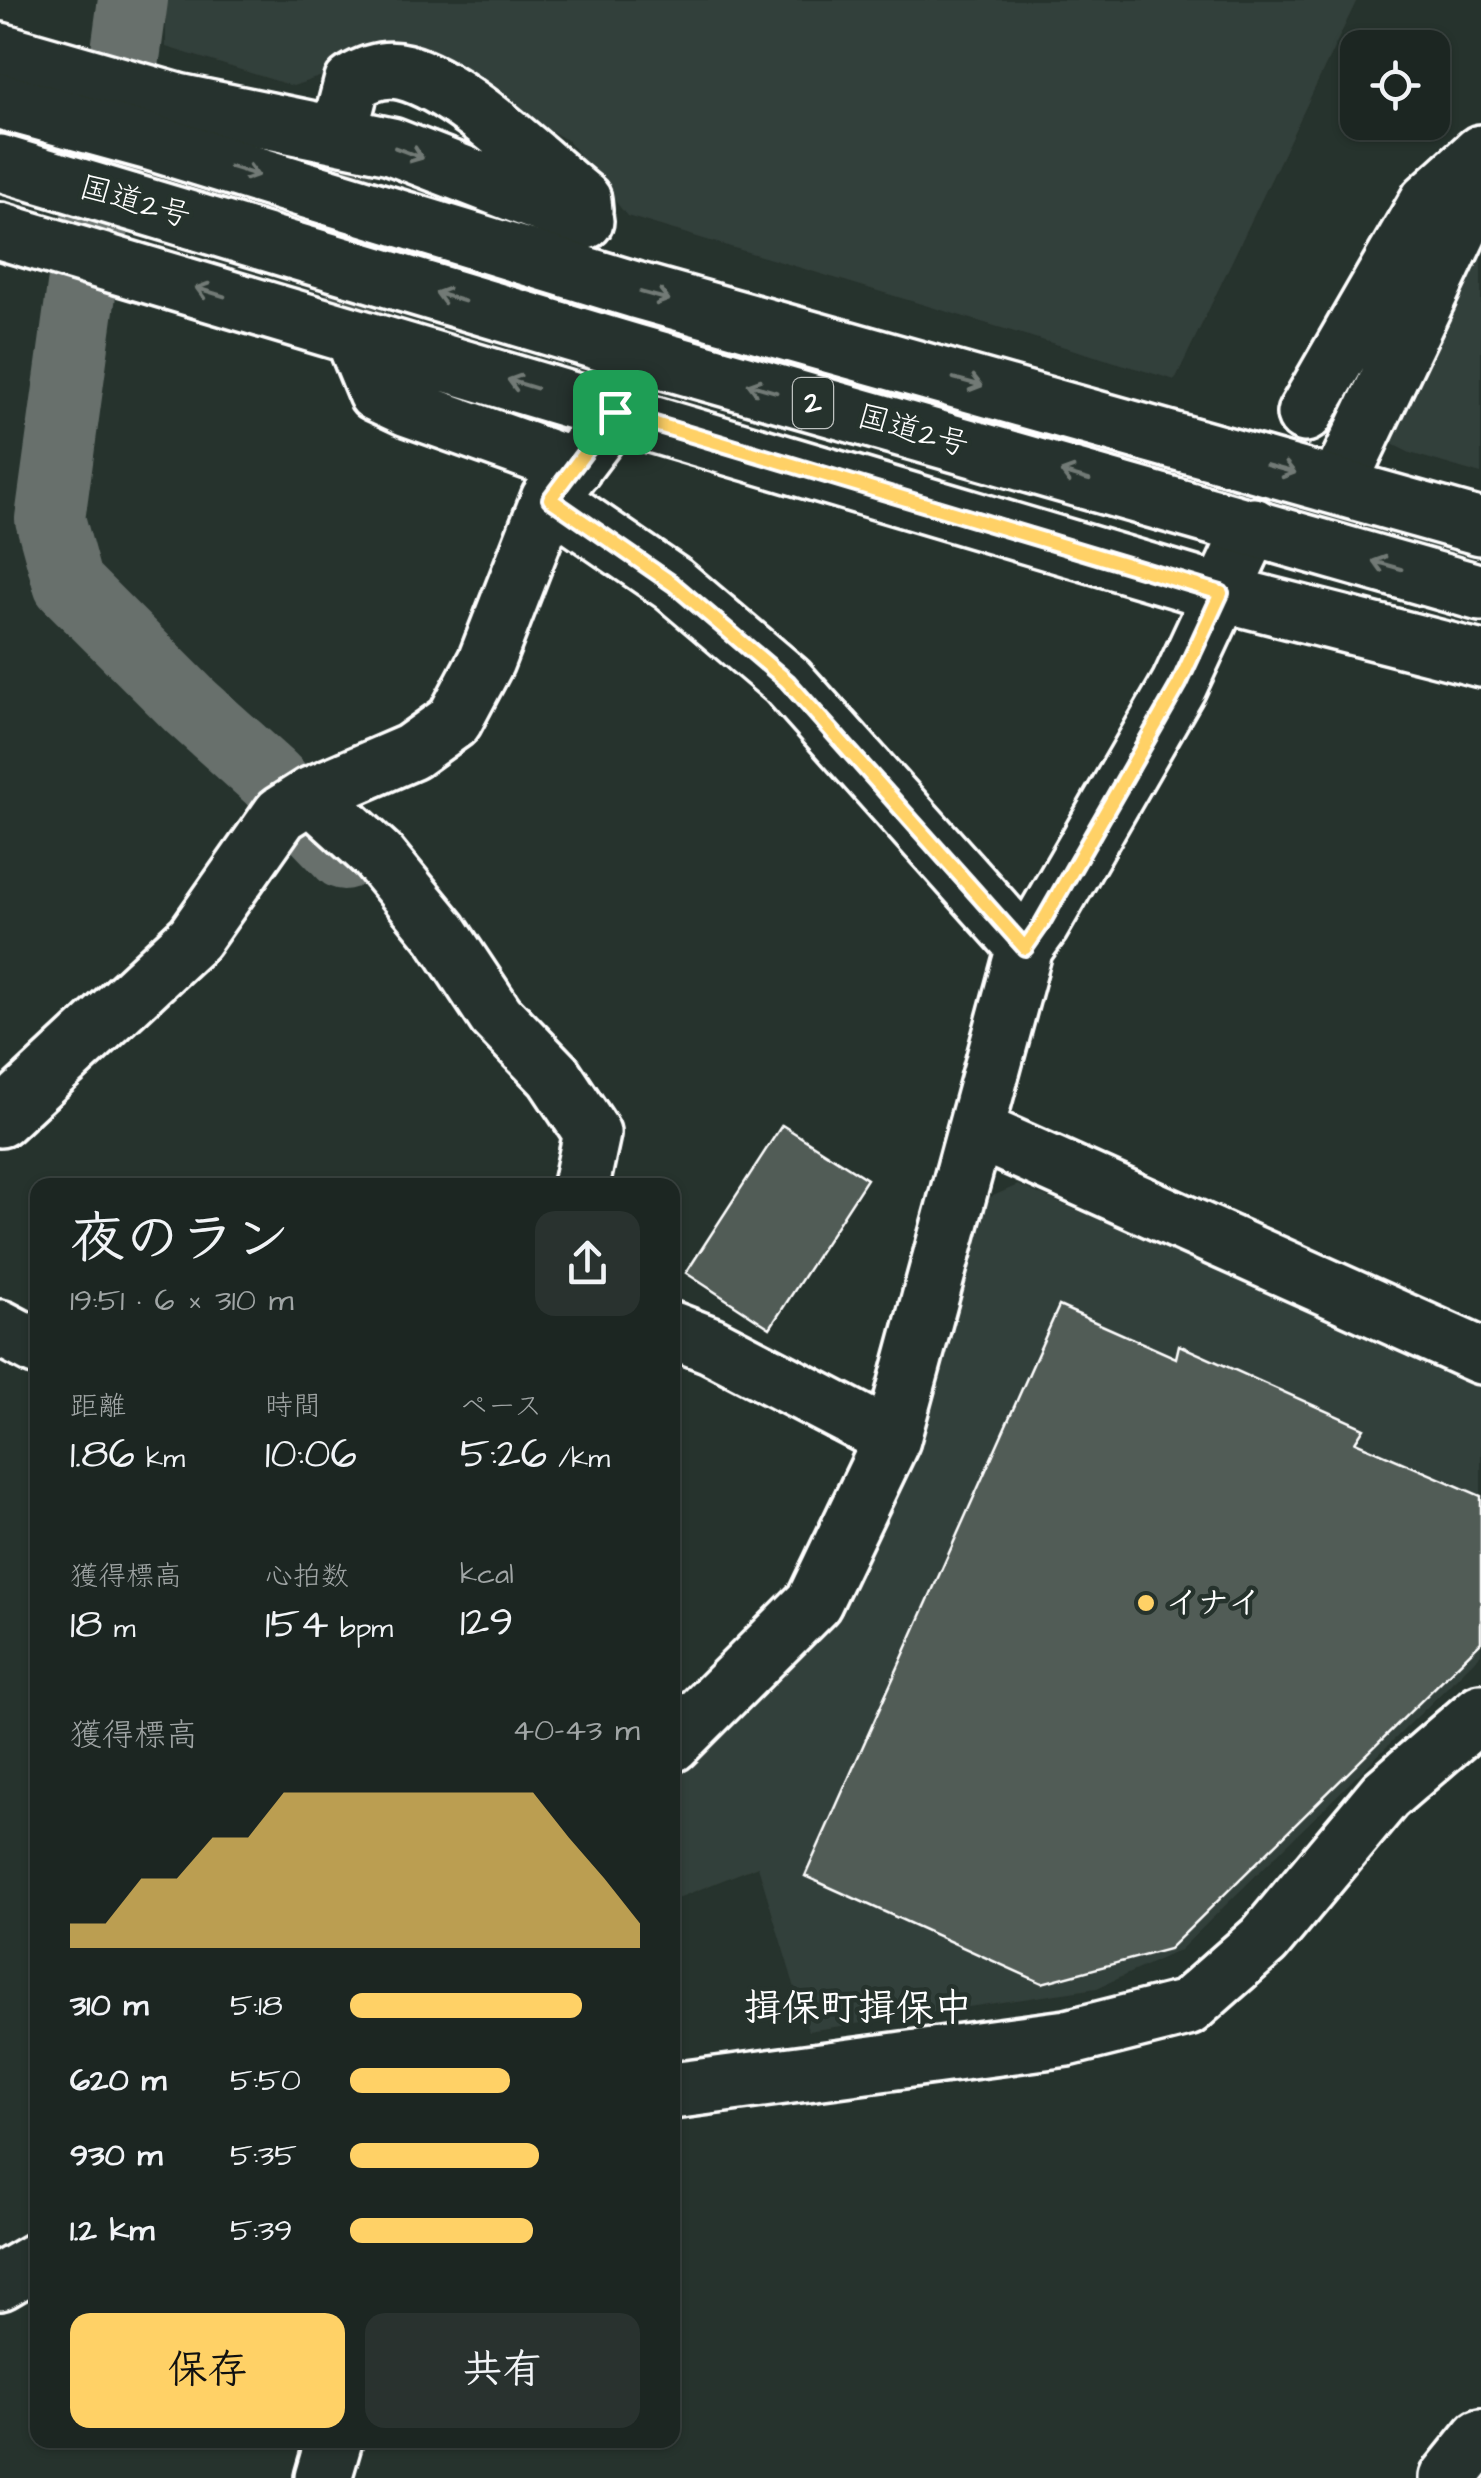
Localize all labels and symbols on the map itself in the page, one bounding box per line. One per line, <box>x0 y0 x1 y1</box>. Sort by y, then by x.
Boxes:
one-way arrow <box>394 146 424 164</box>
one-way arrow <box>227 163 259 181</box>
street label: 国道2号 <box>74 165 196 239</box>
one-way arrow <box>195 282 227 300</box>
one-way arrow <box>435 287 466 305</box>
one-way arrow <box>639 287 670 306</box>
pin <box>573 370 658 455</box>
one-way arrow <box>507 374 538 392</box>
one-way arrow <box>952 374 983 393</box>
one-way arrow <box>747 378 778 397</box>
road number: 2 <box>793 378 833 428</box>
street label: 国道2号 <box>852 394 974 468</box>
one-way arrow <box>1265 461 1297 480</box>
one-way arrow <box>1060 466 1091 484</box>
one-way arrow <box>1372 555 1404 574</box>
place label: イナイ <box>1166 1581 1261 1626</box>
marker: イナイ <box>1135 1592 1157 1614</box>
district label: 揖保町揖保中 <box>744 1983 972 2035</box>

